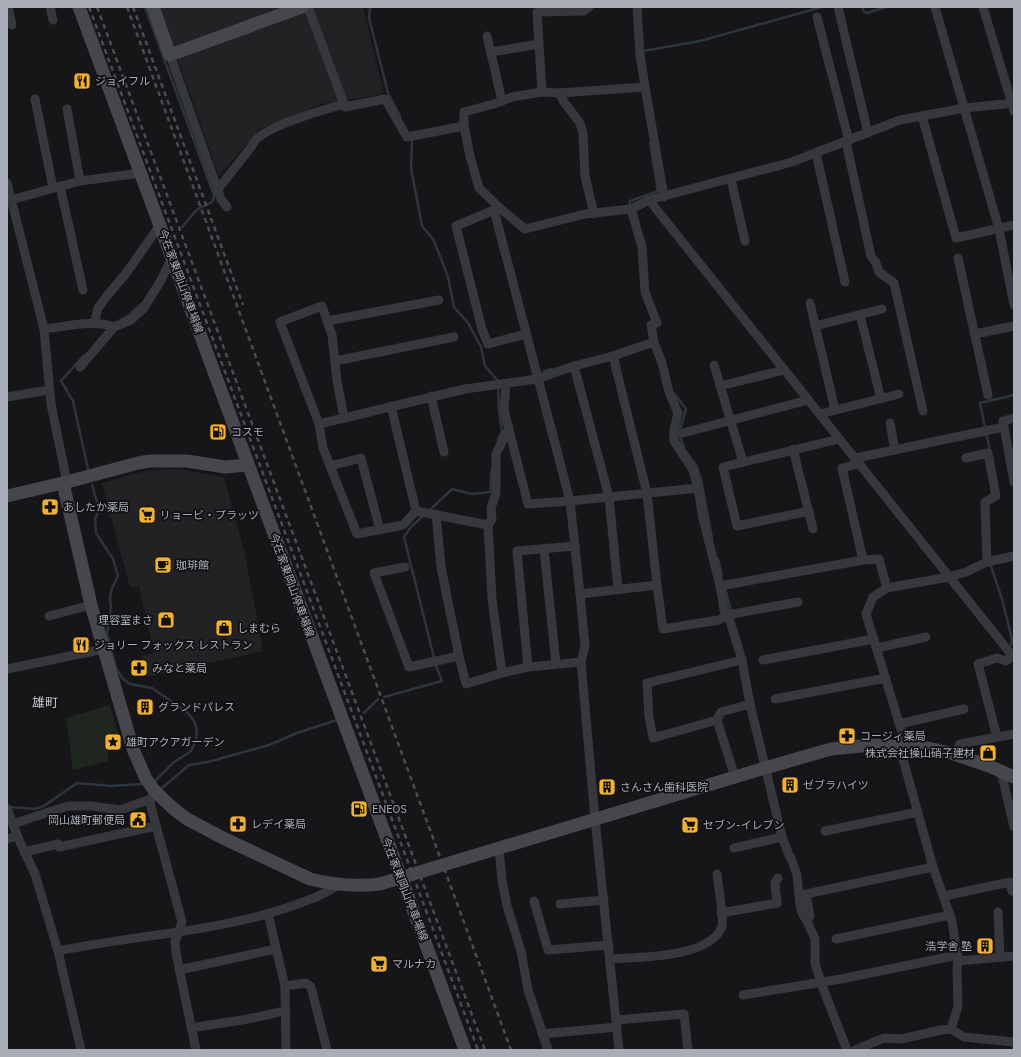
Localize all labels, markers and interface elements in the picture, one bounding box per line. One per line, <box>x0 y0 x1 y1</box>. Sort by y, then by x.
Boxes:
restaurant icon: ジョイフル <box>72 71 92 91</box>
place label: ジョイフル <box>95 74 150 88</box>
street label: 今在家東岡山停車場線 <box>156 227 206 335</box>
fuel station icon: コスモ <box>208 422 228 442</box>
place label: コスモ <box>231 425 264 439</box>
pharmacy icon: あしたか薬局 <box>40 497 60 517</box>
place label: あしたか薬局 <box>63 500 129 514</box>
supermarket icon: リョービ・プラッツ <box>137 505 157 525</box>
place label: リョービ・プラッツ <box>160 508 259 522</box>
street label: 今在家東岡山停車場線 <box>267 531 317 639</box>
cafe icon: 珈琲館 <box>153 555 173 575</box>
place label: 珈琲館 <box>176 558 209 572</box>
shop icon: 理容室まさ <box>156 610 176 630</box>
place label: 理容室まさ <box>98 613 153 627</box>
shop icon: しまむら <box>214 618 234 638</box>
place label: しまむら <box>237 621 281 635</box>
restaurant icon: ジョリー フォックス レストラン <box>71 635 91 655</box>
place label: ジョリー フォックス レストラン <box>94 638 253 652</box>
pharmacy icon: みなと薬局 <box>129 658 149 678</box>
place label: みなと薬局 <box>152 661 207 675</box>
district label: 雄町 <box>32 694 58 711</box>
building icon: グランドパレス <box>135 697 155 717</box>
place label: グランドパレス <box>158 700 235 714</box>
pharmacy icon: コージィ薬局 <box>837 726 857 746</box>
place label: コージィ薬局 <box>860 729 926 743</box>
place icon: 雄町アクアガーデン <box>103 732 123 752</box>
place label: 雄町アクアガーデン <box>126 735 224 749</box>
shop icon: 株式会社操山硝子建材 <box>978 743 998 763</box>
place label: 株式会社操山硝子建材 <box>865 746 975 760</box>
building icon: ゼブラハイツ <box>780 775 800 795</box>
building icon: さんさん歯科医院 <box>597 777 617 797</box>
place label: ゼブラハイツ <box>803 778 869 792</box>
place label: さんさん歯科医院 <box>620 780 708 794</box>
fuel station icon: ENEOS <box>349 799 369 819</box>
place label: ENEOS <box>372 802 407 816</box>
public building icon: 岡山雄町郵便局 <box>128 810 148 830</box>
place label: 岡山雄町郵便局 <box>48 813 125 827</box>
pharmacy icon: レデイ薬局 <box>228 814 248 834</box>
supermarket icon: セブン-イレブン <box>680 815 700 835</box>
place label: レデイ薬局 <box>251 817 306 831</box>
place label: セブン-イレブン <box>703 818 784 832</box>
street label: 今在家東岡山停車場線 <box>379 835 431 943</box>
building icon: 浩学舎 塾 <box>975 936 995 956</box>
place label: 浩学舎 塾 <box>925 939 972 953</box>
supermarket icon: マルナカ <box>369 954 389 974</box>
place label: マルナカ <box>392 957 436 971</box>

